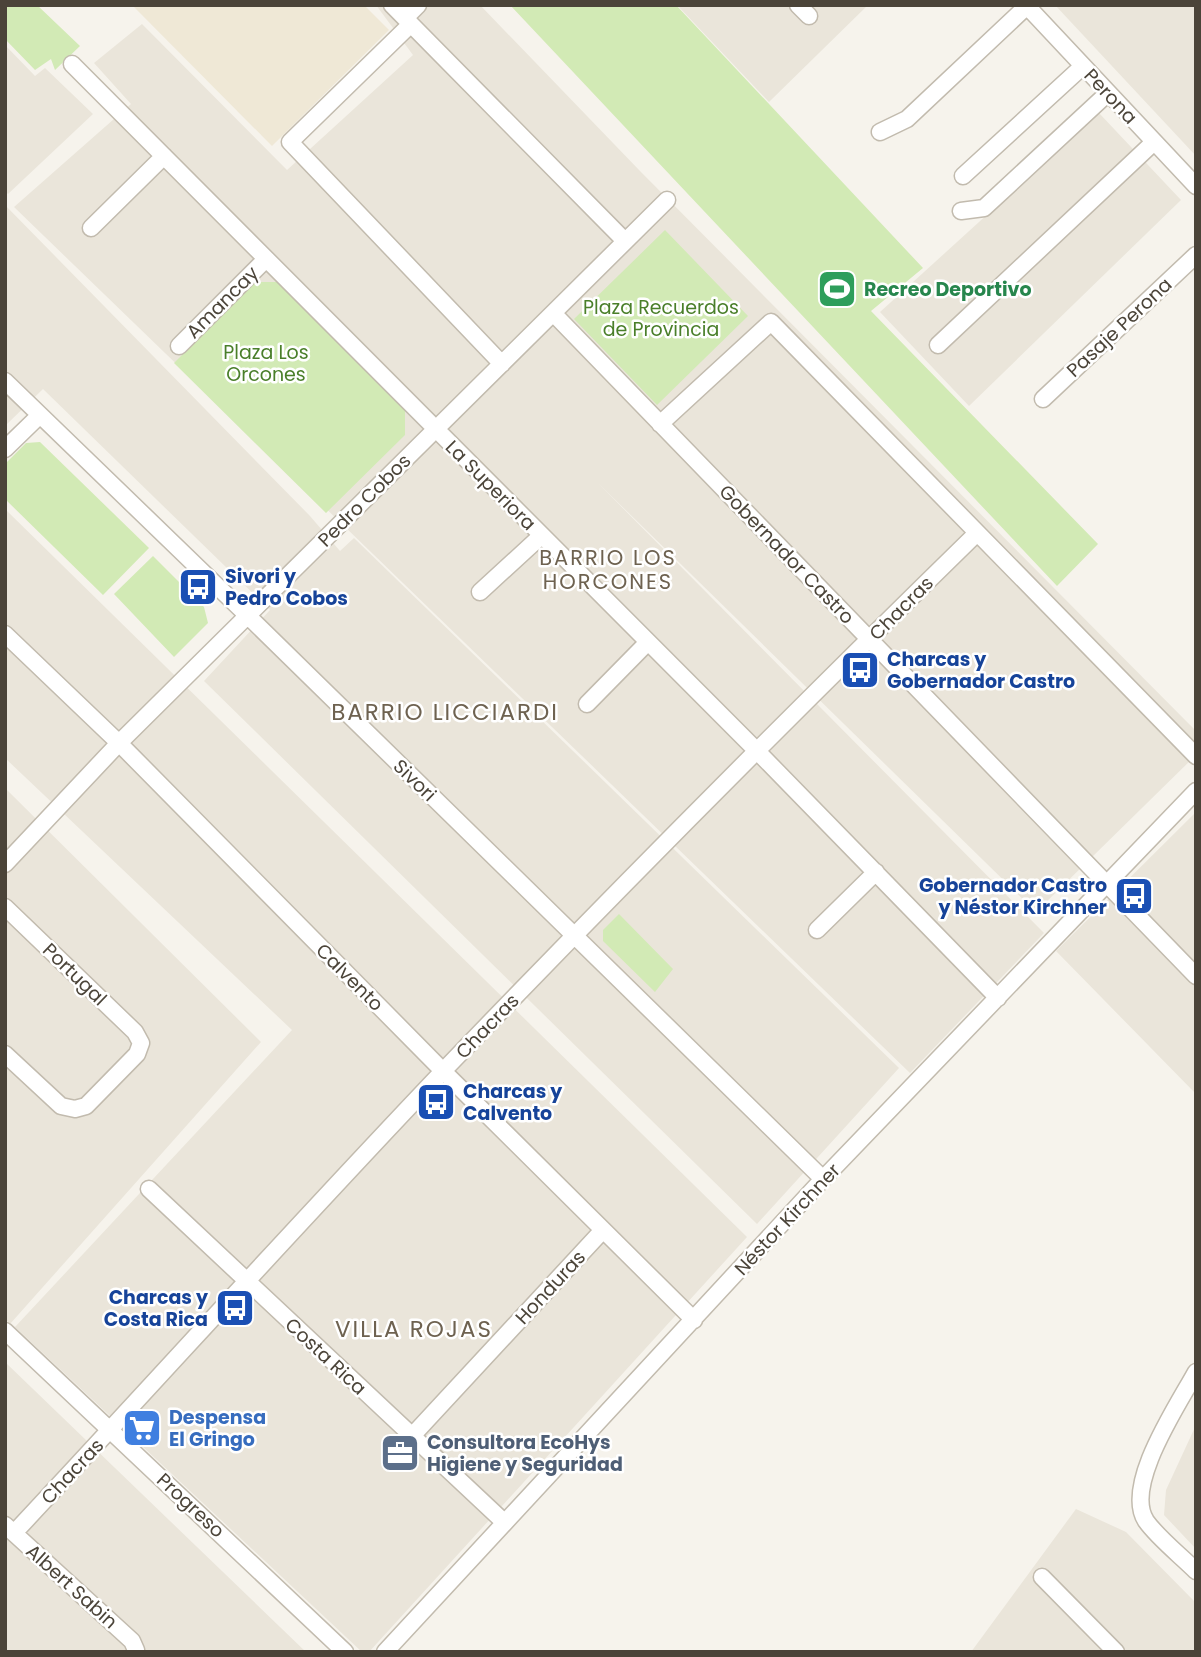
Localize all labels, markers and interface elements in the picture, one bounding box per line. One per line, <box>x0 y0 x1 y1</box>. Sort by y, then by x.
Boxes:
street label: Perona <box>1078 63 1143 130</box>
street label: Amancay <box>180 260 265 345</box>
sports icon: Recreo Deportivo <box>816 268 858 310</box>
street label: Pasaje Perona <box>1061 271 1178 383</box>
place label: Recreo Deportivo <box>864 276 1032 303</box>
park label: Plaza Recuerdos de Provincia <box>583 294 739 343</box>
park label: Plaza Los Orcones <box>223 339 309 388</box>
street label: La Superiora <box>439 434 542 537</box>
street label: Pedro Cobos <box>312 448 417 553</box>
street label: Gobernador Castro <box>713 479 860 630</box>
district label: BARRIO LOS HORCONES <box>539 543 677 596</box>
place label: Sivori y Pedro Cobos <box>225 563 348 612</box>
bus stop icon: Sivori y Pedro Cobos <box>177 566 219 608</box>
street label: Chacras <box>863 570 940 647</box>
place label: Charcas y Gobernador Castro <box>887 646 1075 695</box>
bus stop icon: Charcas y Gobernador Castro <box>839 649 881 691</box>
district label: BARRIO LICCIARDI <box>331 696 559 728</box>
street label: Sivori <box>387 753 442 808</box>
place label: Gobernador Castro y Néstor Kirchner <box>919 872 1107 921</box>
bus stop icon: Gobernador Castro y Néstor Kirchner <box>1113 875 1155 917</box>
street label: Portugal <box>37 937 113 1012</box>
street label: Calvento <box>310 937 390 1017</box>
street label: Chacras <box>449 988 525 1065</box>
place label: Charcas y Calvento <box>463 1078 563 1127</box>
bus stop icon: Charcas y Calvento <box>415 1081 457 1123</box>
street label: Néstor Kirchner <box>728 1157 846 1281</box>
street label: Honduras <box>509 1244 592 1330</box>
place label: Charcas y Costa Rica <box>104 1284 209 1333</box>
bus stop icon: Charcas y Costa Rica <box>214 1287 256 1329</box>
street label: Costa Rica <box>279 1312 372 1401</box>
district label: VILLA ROJAS <box>335 1313 493 1345</box>
place label: Despensa El Gringo <box>169 1404 266 1453</box>
supermarket icon: Despensa El Gringo <box>121 1407 163 1449</box>
place label: Consultora EcoHys Higiene y Seguridad <box>427 1429 623 1478</box>
street label: Chacras <box>35 1432 110 1510</box>
office icon: Consultora EcoHys Higiene y Seguridad <box>379 1432 421 1474</box>
street label: Progreso <box>151 1467 231 1544</box>
street label: Albert Sabin <box>20 1538 123 1635</box>

